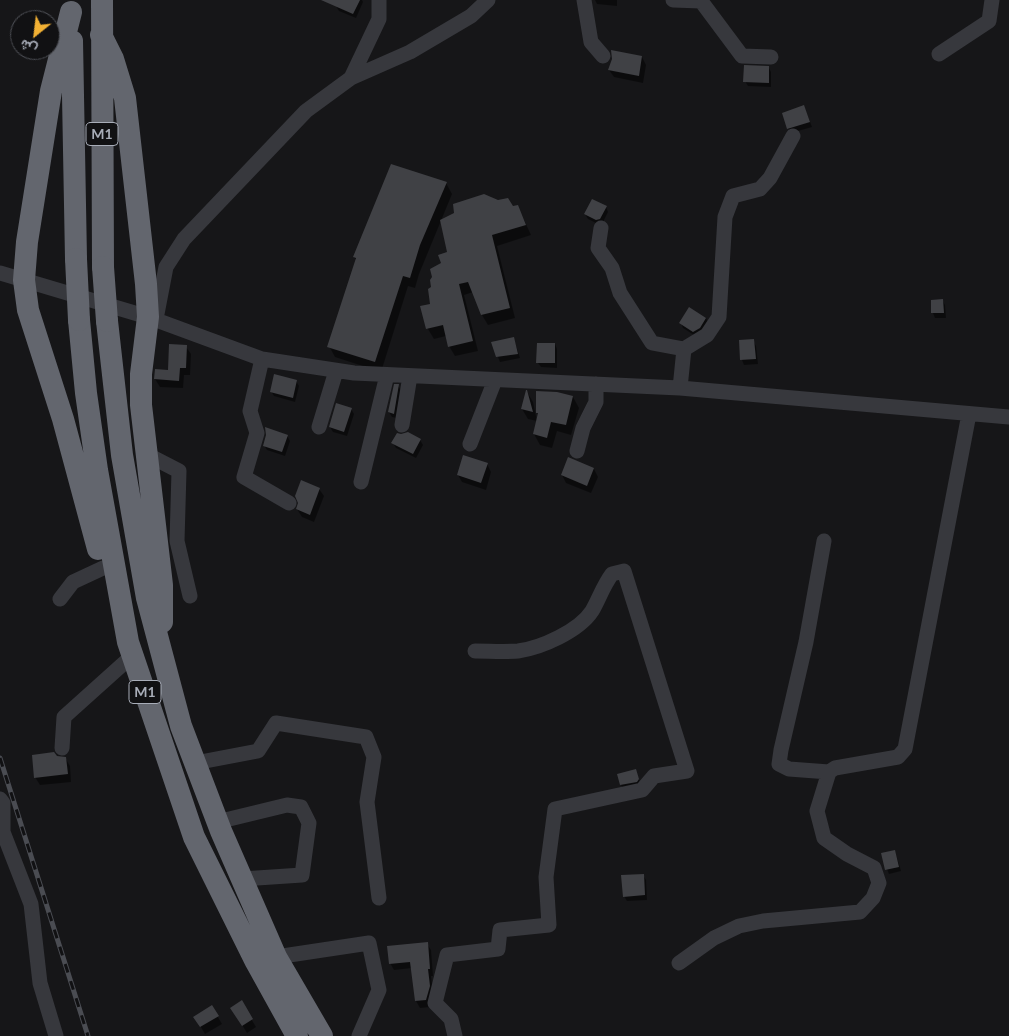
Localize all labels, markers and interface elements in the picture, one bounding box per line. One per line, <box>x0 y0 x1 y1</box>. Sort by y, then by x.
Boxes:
north arrow <box>10 10 60 60</box>
text: ش <box>16 36 39 59</box>
road number: M1 <box>86 122 118 146</box>
road number: M1 <box>129 680 161 704</box>

